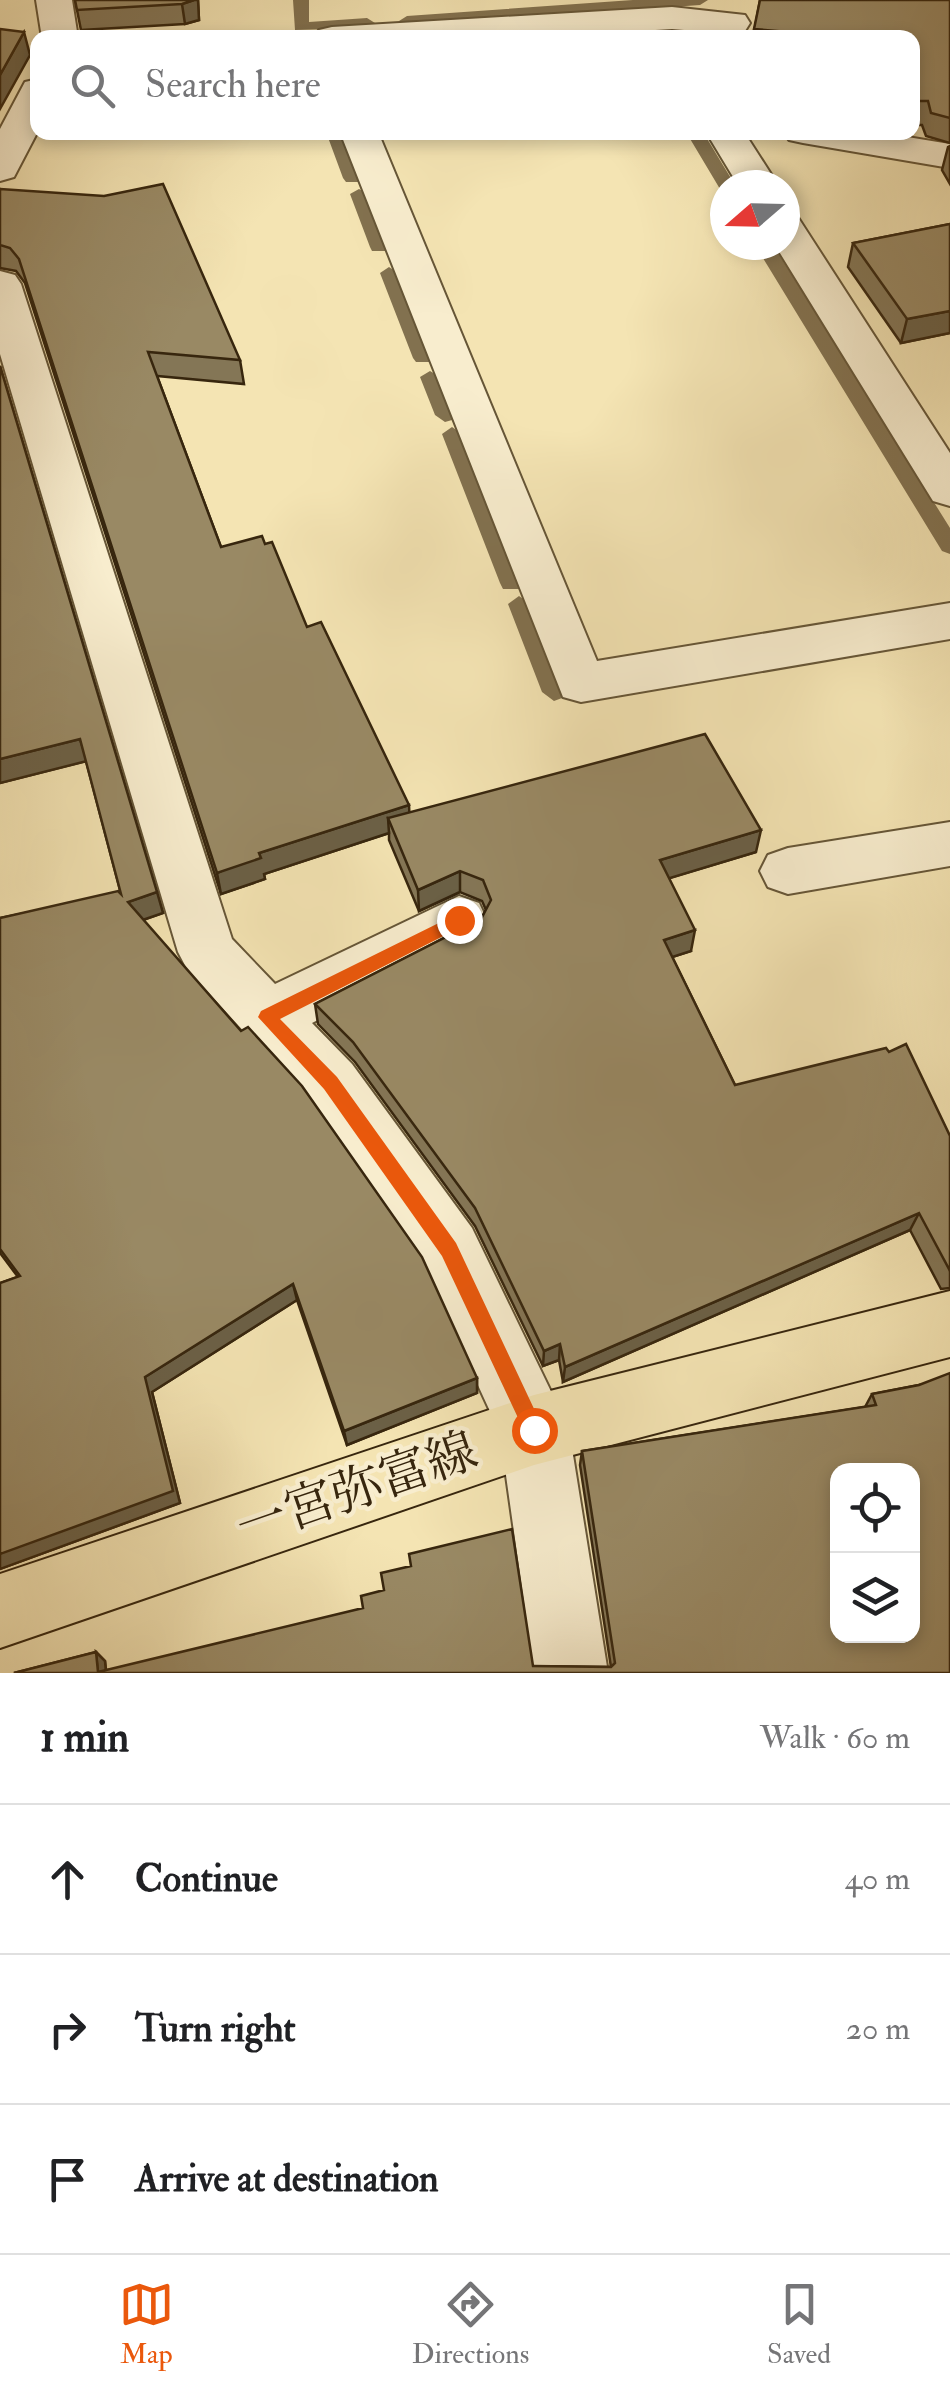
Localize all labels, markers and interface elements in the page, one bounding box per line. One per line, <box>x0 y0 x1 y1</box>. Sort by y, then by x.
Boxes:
search box <box>30 30 920 140</box>
icon: search <box>65 58 120 113</box>
text: Search here <box>145 61 321 109</box>
north arrow <box>710 170 800 260</box>
route end <box>437 898 483 944</box>
route start <box>512 1408 558 1454</box>
street label: 一宮弥富線 <box>229 1420 485 1560</box>
map controls <box>830 1463 920 1643</box>
button: locate <box>830 1463 920 1553</box>
button: layers <box>830 1553 920 1643</box>
text: 1 min <box>40 1712 129 1764</box>
text: Walk · 60 m <box>760 1718 910 1758</box>
icon: ahead <box>40 1852 95 1907</box>
text: Continue <box>135 1855 278 1903</box>
text: 40 m <box>845 1859 910 1899</box>
icon: right <box>40 2002 95 2057</box>
text: Turn right <box>135 2005 296 2053</box>
text: 20 m <box>846 2009 910 2049</box>
icon: arrive <box>40 2152 95 2207</box>
text: Arrive at destination <box>135 2155 439 2203</box>
tab: Map <box>119 2277 174 2372</box>
tab: Directions <box>412 2277 529 2372</box>
tab: Saved <box>767 2277 831 2372</box>

